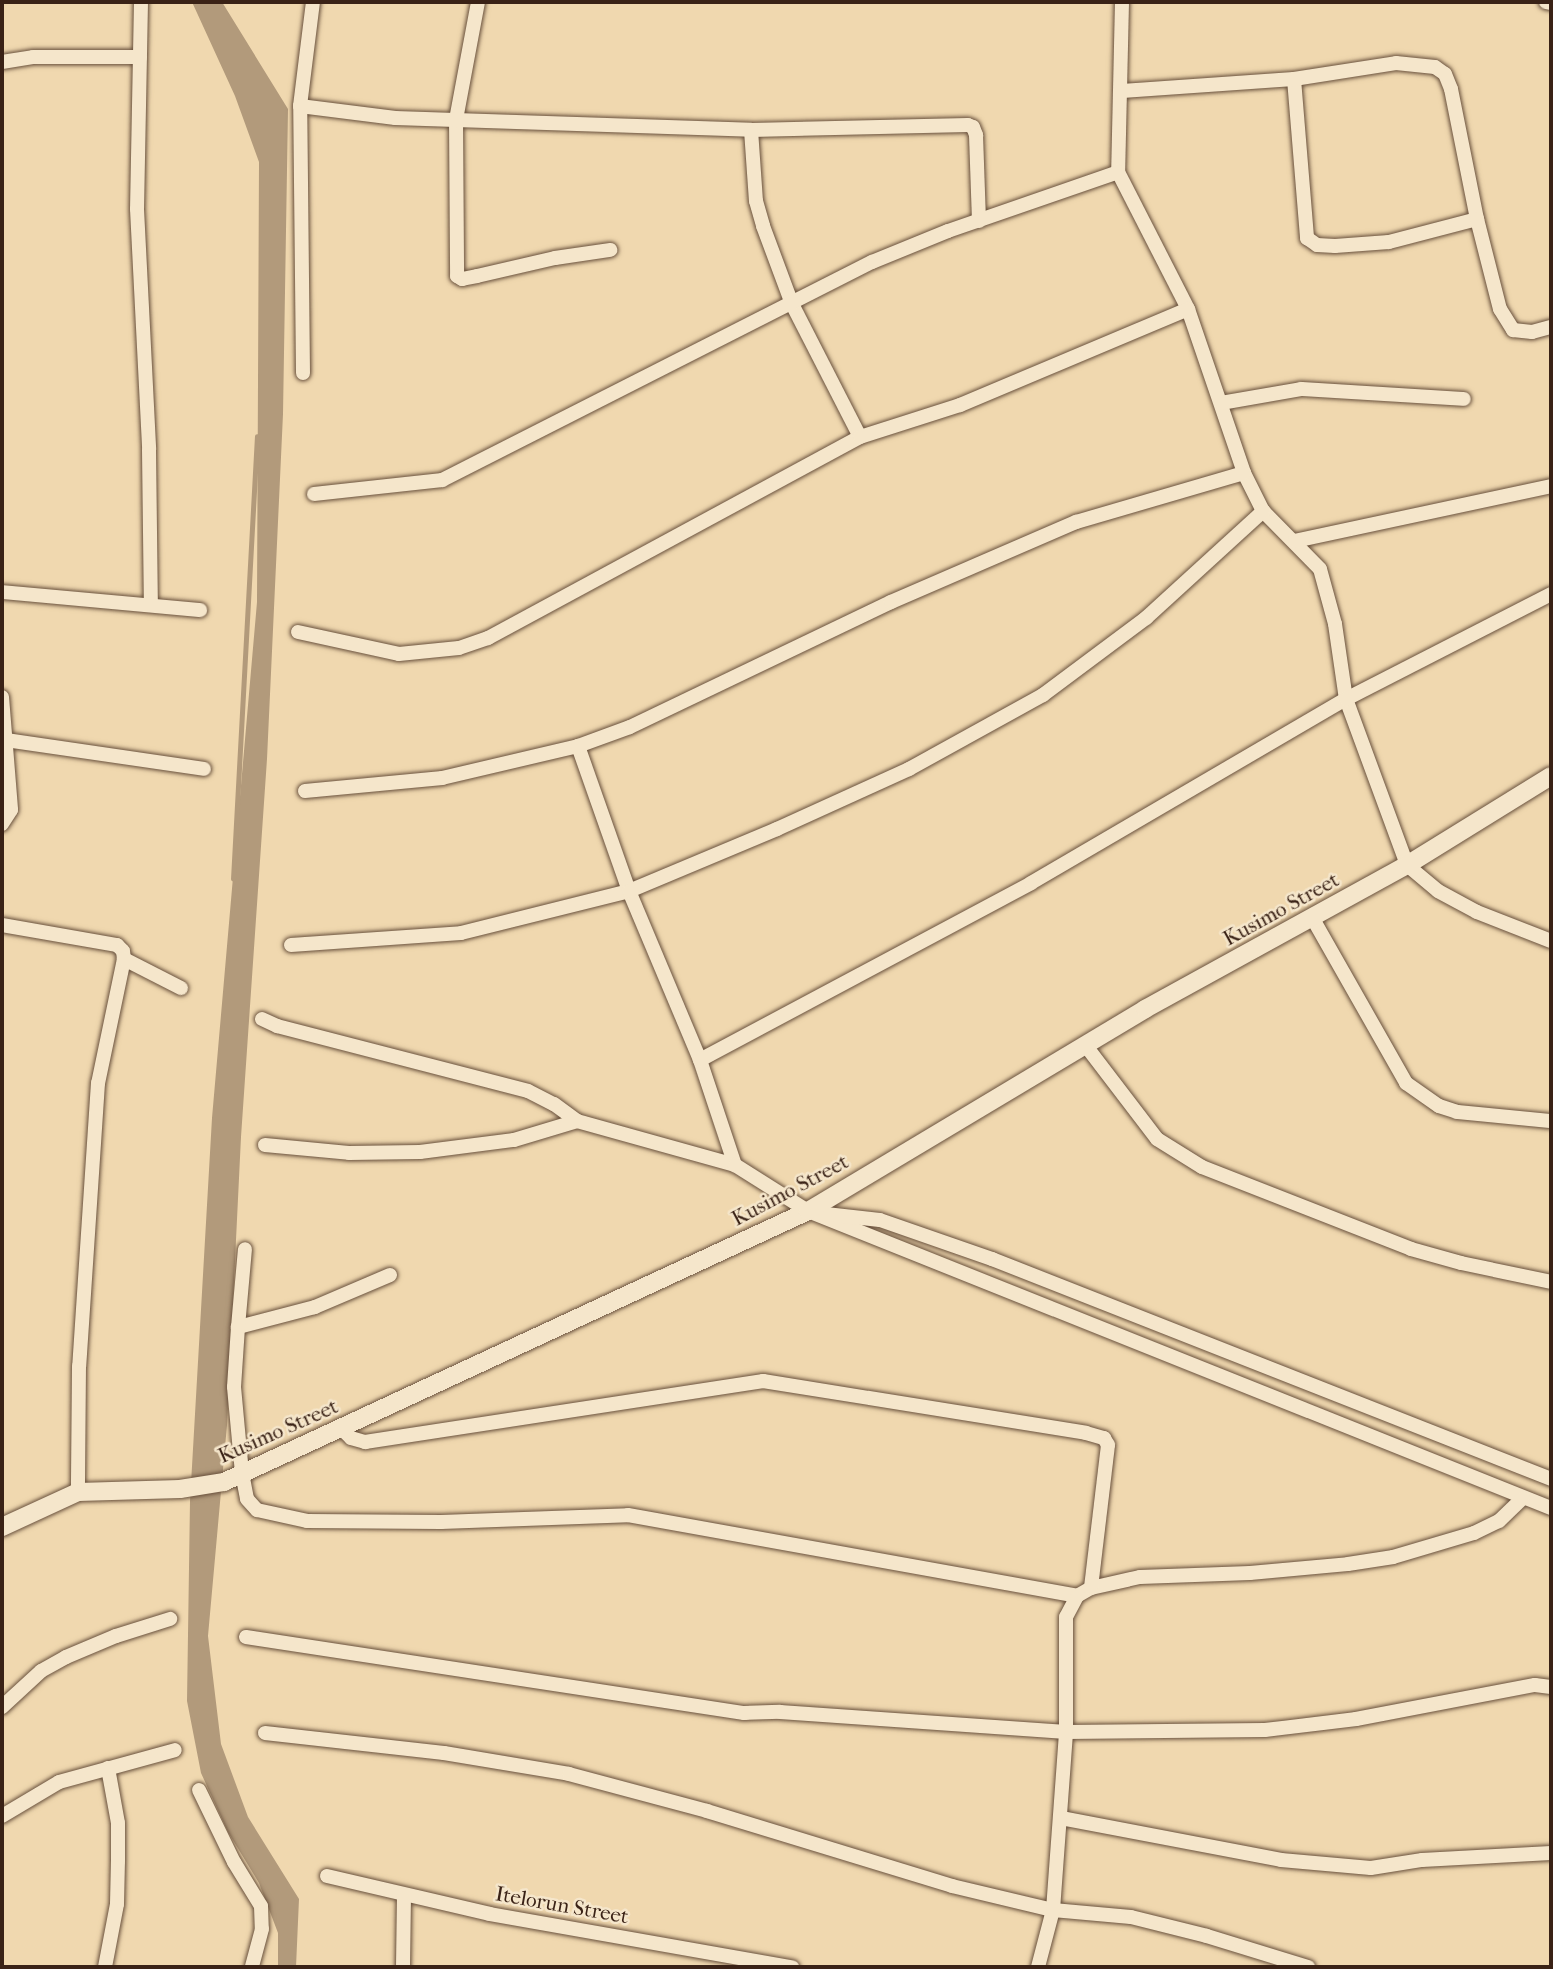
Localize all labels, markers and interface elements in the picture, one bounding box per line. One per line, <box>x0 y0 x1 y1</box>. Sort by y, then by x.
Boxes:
street label: Kusimo Street <box>1219 867 1343 951</box>
street label: Kusimo Street <box>727 1149 853 1231</box>
street label: Kusimo Street <box>214 1393 342 1469</box>
street label: Itelorun Street <box>493 1881 631 1929</box>

